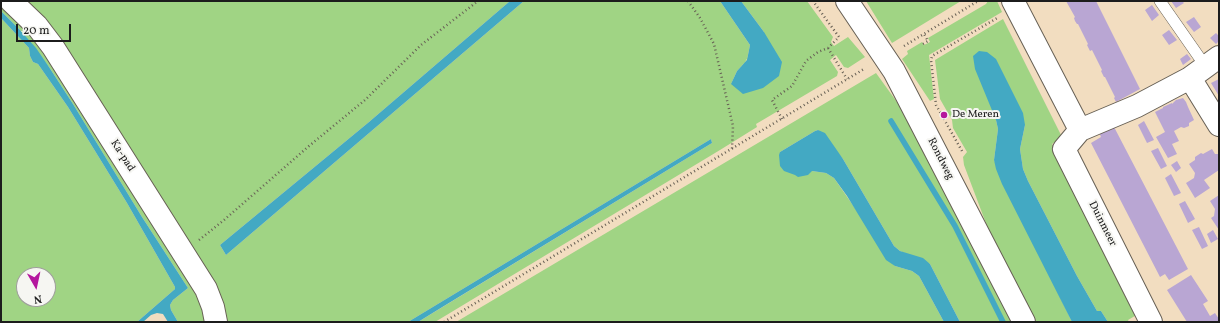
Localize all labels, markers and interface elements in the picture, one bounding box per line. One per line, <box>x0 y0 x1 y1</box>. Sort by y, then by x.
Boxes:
scale bar <box>18 16 73 42</box>
text: 20 m <box>23 23 50 39</box>
place label: De Meren <box>952 108 999 122</box>
marker: De Meren <box>939 110 949 120</box>
street label: Rondweg <box>924 136 956 182</box>
street label: Ka-pad <box>107 138 137 174</box>
street label: Duinmeer <box>1085 199 1119 249</box>
north arrow <box>16 267 56 307</box>
text: N <box>33 290 43 306</box>

